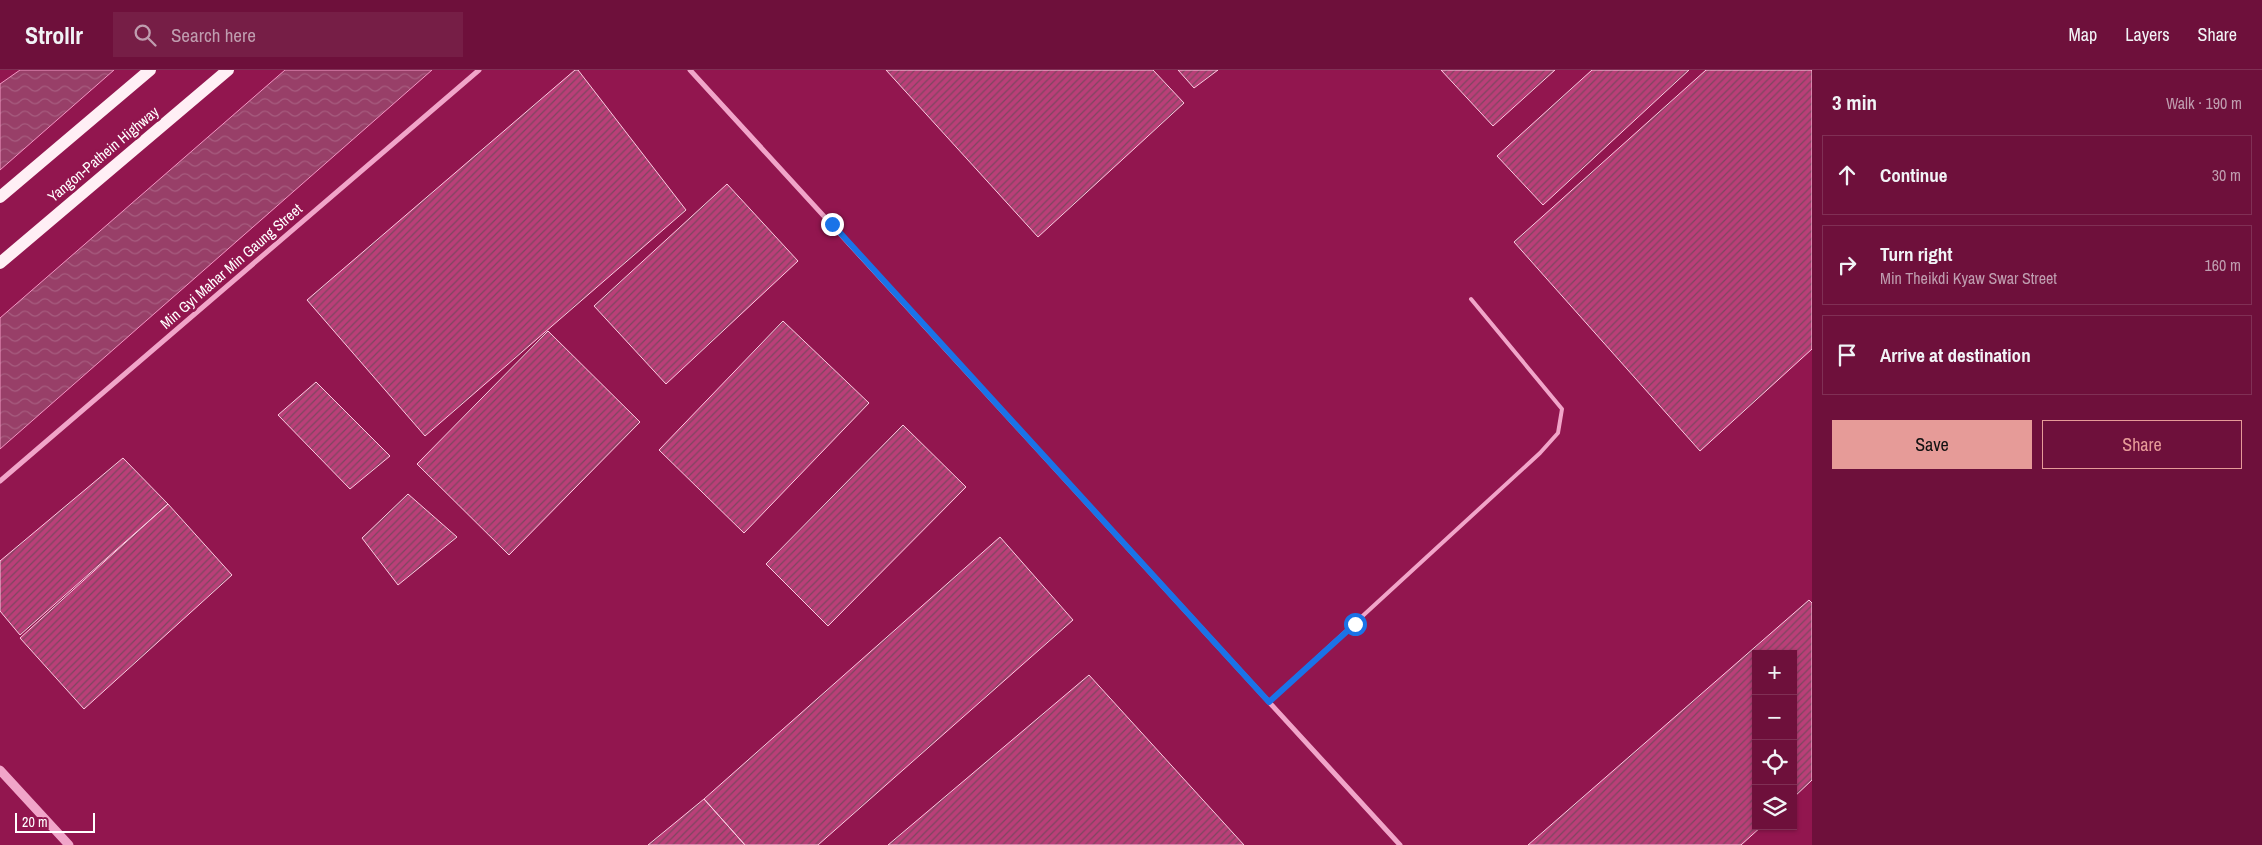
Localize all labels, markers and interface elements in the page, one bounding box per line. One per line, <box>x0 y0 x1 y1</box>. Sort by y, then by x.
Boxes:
search box <box>113 12 463 57</box>
text: Strollr <box>25 19 83 51</box>
icon: search <box>131 21 159 49</box>
text: Search here <box>171 22 256 48</box>
text: Map <box>2069 22 2097 47</box>
text: Layers <box>2125 22 2170 47</box>
text: Share <box>2198 22 2237 47</box>
text: 3 min <box>1832 88 1877 117</box>
text: Walk · 190 m <box>2166 92 2242 114</box>
street label: Yangon-Pathein Highway <box>43 101 164 207</box>
icon: ahead <box>1833 161 1861 189</box>
text: Continue <box>1880 162 1948 188</box>
text: 30 m <box>2212 164 2241 186</box>
street label: Min Gyi Mahar Min Gaung Street <box>155 198 307 334</box>
route end <box>821 213 844 236</box>
text: Turn right <box>1880 241 1952 267</box>
icon: right <box>1833 251 1861 279</box>
text: 160 m <box>2205 254 2241 276</box>
text: Min Theikdi Kyaw Swar Street <box>1880 267 2057 289</box>
icon: arrive <box>1833 341 1861 369</box>
text: Arrive at destination <box>1880 342 2031 368</box>
button: Save <box>1832 420 2032 469</box>
button: Share <box>2042 420 2242 469</box>
route start <box>1344 613 1367 636</box>
map controls <box>1752 650 1797 830</box>
button: + <box>1752 650 1797 695</box>
button: − <box>1752 695 1797 740</box>
button: locate <box>1752 740 1797 785</box>
button: layers <box>1752 785 1797 830</box>
scale bar <box>15 810 95 833</box>
text: 20 m <box>22 813 48 831</box>

